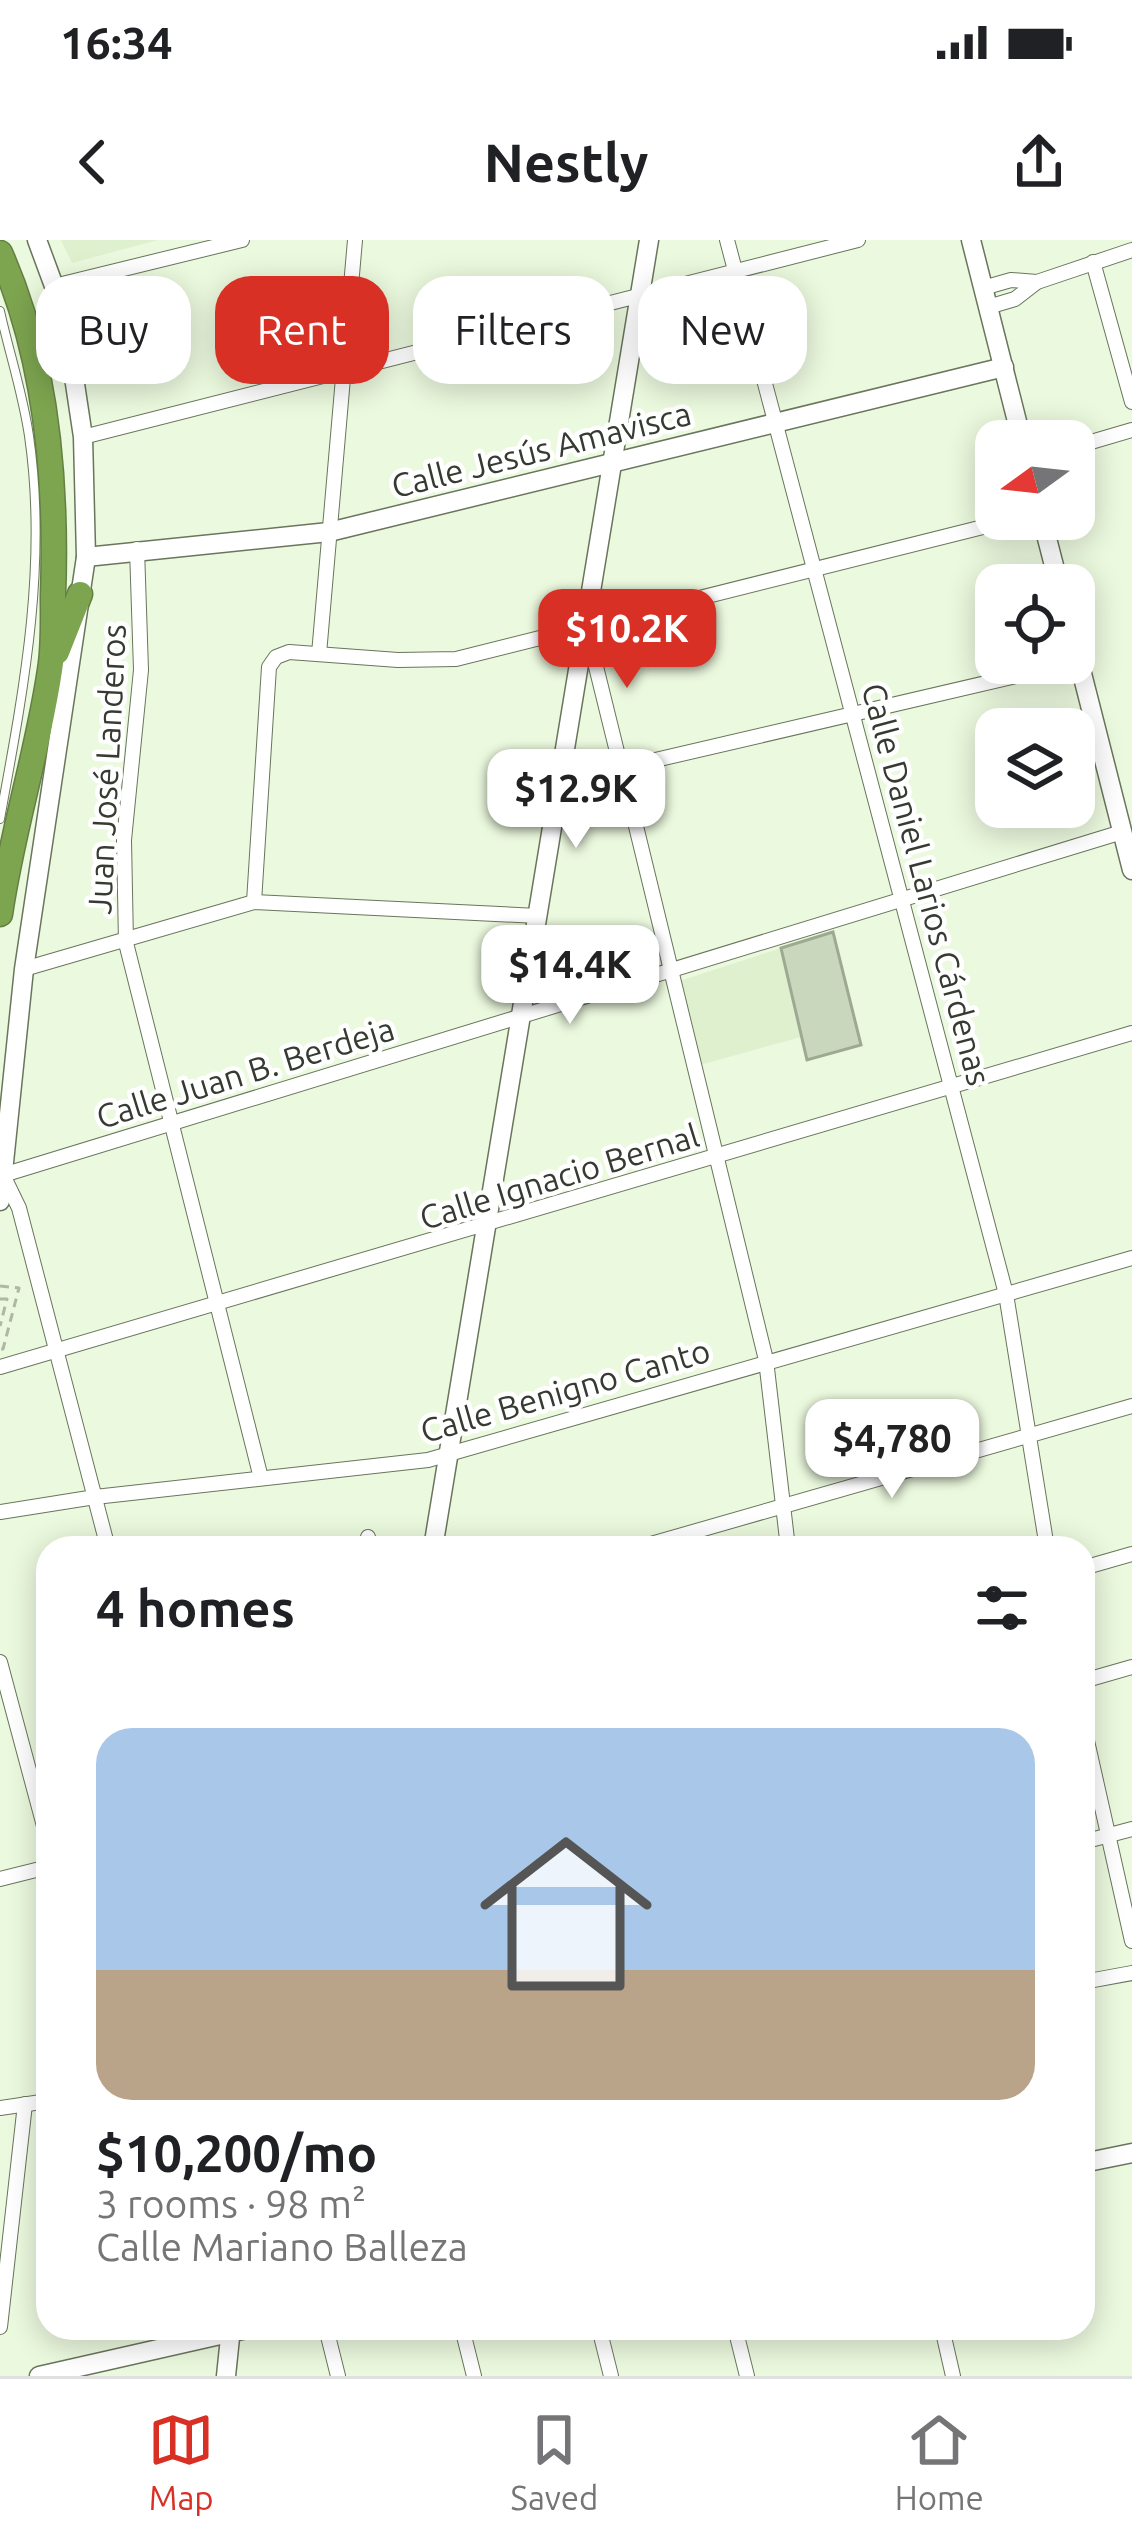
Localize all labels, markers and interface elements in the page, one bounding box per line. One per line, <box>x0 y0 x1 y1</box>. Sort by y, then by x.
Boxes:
text: 16:34 <box>60 17 173 68</box>
icon: back <box>60 129 126 195</box>
icon: share <box>1006 129 1072 195</box>
text: Nestly <box>484 132 648 192</box>
chip: Buy <box>36 276 191 384</box>
chip: Rent <box>215 276 389 384</box>
chip: Filters <box>413 276 614 384</box>
chip: New <box>638 276 807 384</box>
street label: Calle Jesús Amavisca <box>387 394 695 504</box>
north arrow <box>975 420 1095 540</box>
map controls <box>975 420 1095 828</box>
button: locate <box>975 564 1095 684</box>
pin: $10.2K <box>529 589 725 691</box>
text: $10.2K <box>565 606 689 649</box>
street label: Juan José Landeros <box>80 623 132 915</box>
street label: Calle Daniel Larios Cárdenas <box>855 679 999 1089</box>
button: layers <box>975 708 1095 828</box>
pin: $12.9K <box>478 749 674 851</box>
text: $12.9K <box>514 766 638 809</box>
pin: $14.4K <box>472 925 668 1027</box>
text: $14.4K <box>508 942 632 985</box>
street label: Calle Juan B. Berdeja <box>92 1009 398 1135</box>
street label: Calle Ignacio Bernal <box>415 1116 703 1236</box>
street label: Calle Benigno Canto <box>416 1331 714 1449</box>
pin: $4,780 <box>794 1399 990 1501</box>
text: $4,780 <box>832 1416 952 1459</box>
icon: filters <box>969 1575 1035 1641</box>
text: 4 homes <box>96 1579 295 1637</box>
icon: home <box>458 1806 674 2022</box>
text: $10,200/mo <box>96 2124 377 2182</box>
text: 3 rooms · 98 m² <box>96 2182 366 2225</box>
text: Calle Mariano Balleza <box>96 2225 468 2268</box>
tab: Map <box>148 2407 214 2516</box>
tab: Saved <box>511 2407 598 2516</box>
tab: Home <box>895 2407 984 2516</box>

